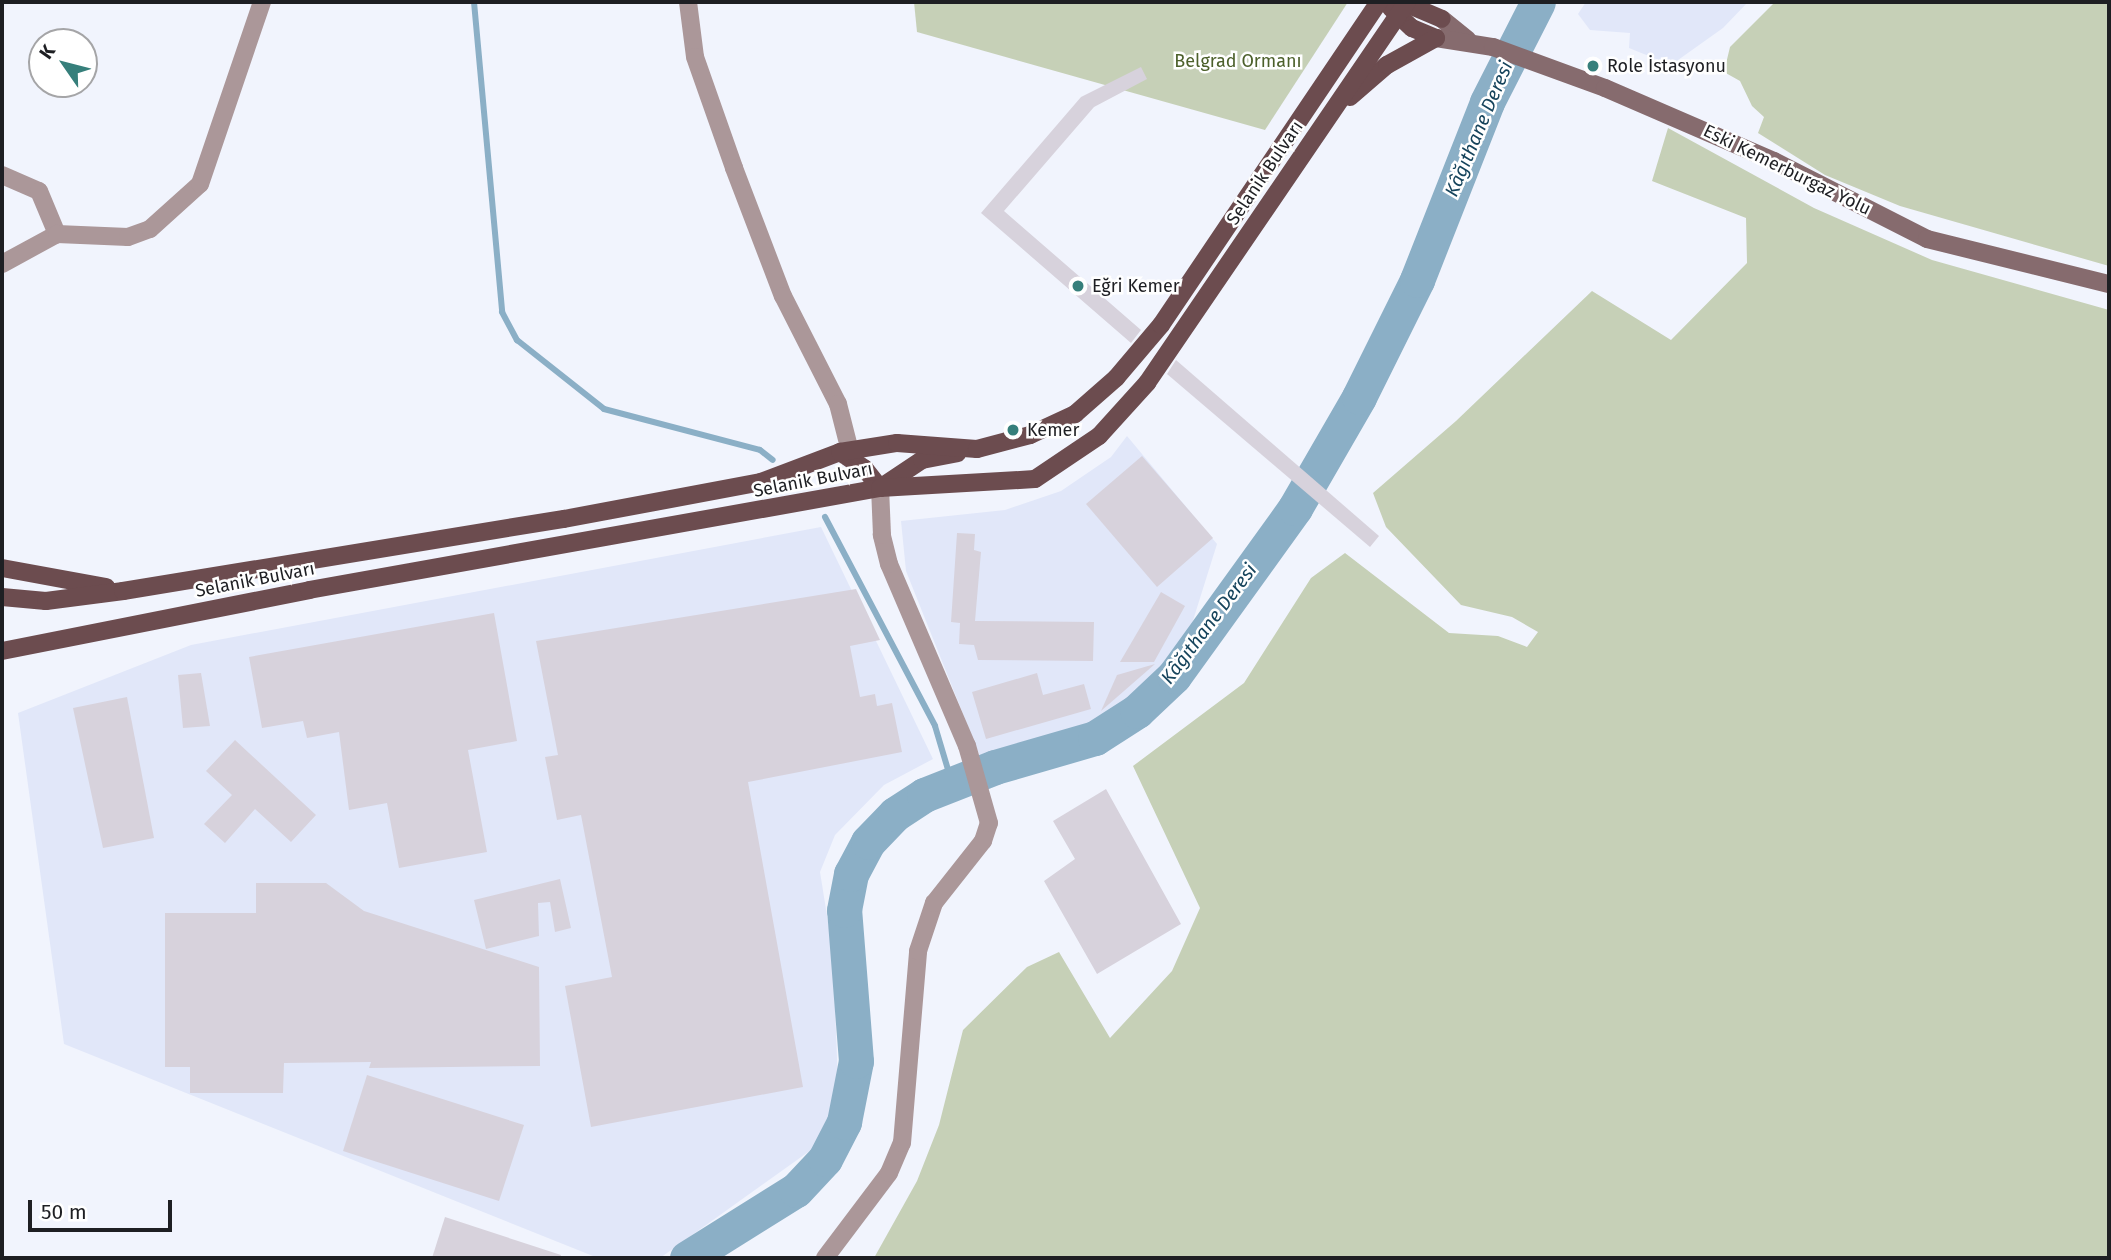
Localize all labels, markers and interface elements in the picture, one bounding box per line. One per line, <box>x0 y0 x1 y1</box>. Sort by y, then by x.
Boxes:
north arrow <box>28 28 98 98</box>
text: K <box>34 40 60 63</box>
park label: Belgrad Ormanı <box>1174 50 1302 72</box>
place label: Role İstasyonu <box>1607 55 1726 77</box>
water label: Kâğıthane Deresi <box>1440 58 1518 200</box>
marker: Role İstasyonu <box>1585 58 1601 74</box>
street label: Selanik Bulvarı <box>1222 117 1308 229</box>
street label: Eski Kemerburgaz Yolu <box>1700 120 1874 220</box>
place label: Eğri Kemer <box>1092 275 1180 297</box>
marker: Eğri Kemer <box>1070 278 1086 294</box>
place label: Kemer <box>1027 419 1079 441</box>
marker: Kemer <box>1005 422 1021 438</box>
street label: Selanik Bulvarı <box>751 458 875 502</box>
street label: Selanik Bulvarı <box>193 558 317 602</box>
water label: Kâğıthane Deresi <box>1156 559 1262 689</box>
scale bar <box>32 1186 175 1230</box>
text: 50 m <box>41 1199 87 1225</box>

